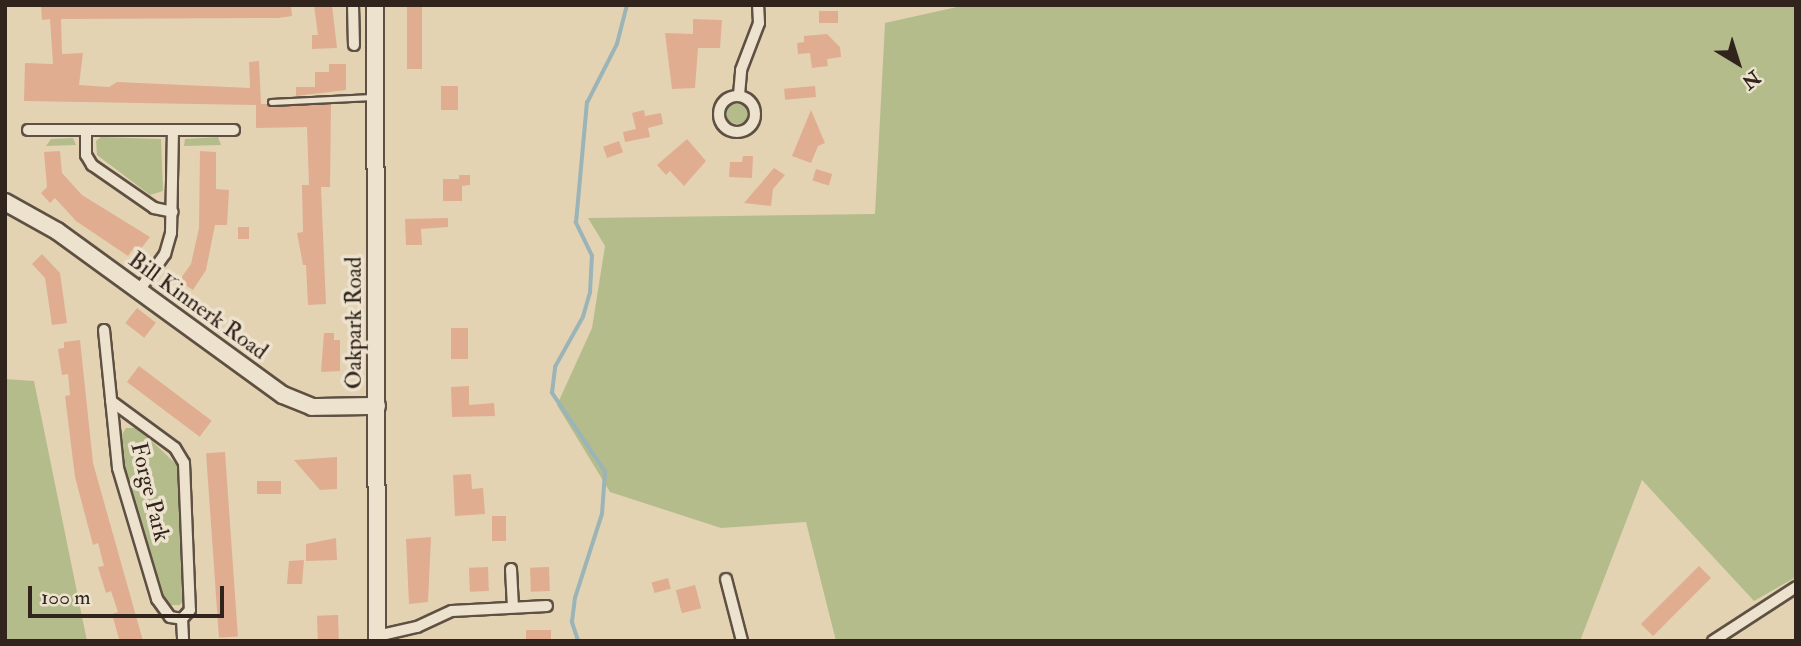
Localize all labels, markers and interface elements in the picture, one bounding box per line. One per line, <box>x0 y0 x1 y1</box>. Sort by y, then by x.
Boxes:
north arrow <box>1703 28 1773 98</box>
text: N <box>1737 65 1765 94</box>
street label: Bill Kinnerk Road <box>123 246 273 366</box>
street label: Oakpark Road <box>340 257 368 389</box>
street label: Forge Park <box>124 440 176 544</box>
scale bar <box>32 572 228 616</box>
text: 100 m <box>41 584 91 611</box>

